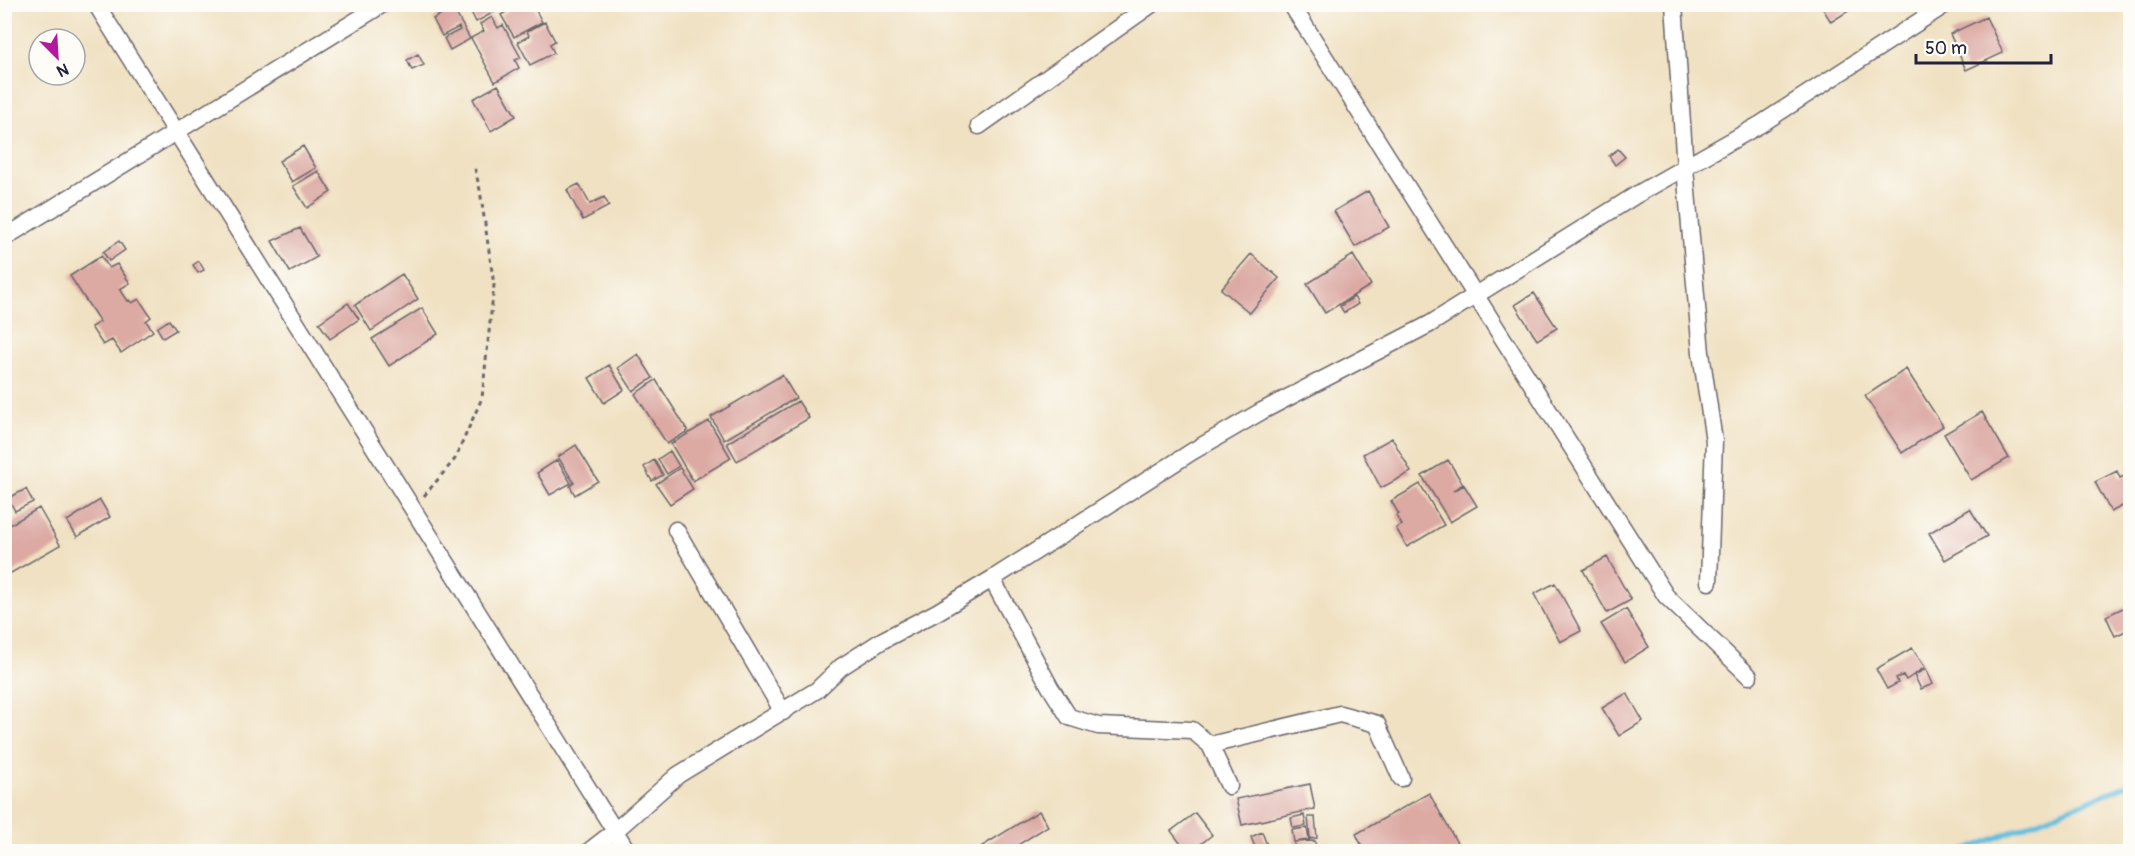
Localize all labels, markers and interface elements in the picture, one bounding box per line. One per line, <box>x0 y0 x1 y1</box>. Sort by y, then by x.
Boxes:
north arrow <box>27 27 87 87</box>
scale bar <box>1916 27 2051 65</box>
text: 50 m <box>1925 37 1967 60</box>
text: N <box>54 58 72 81</box>

